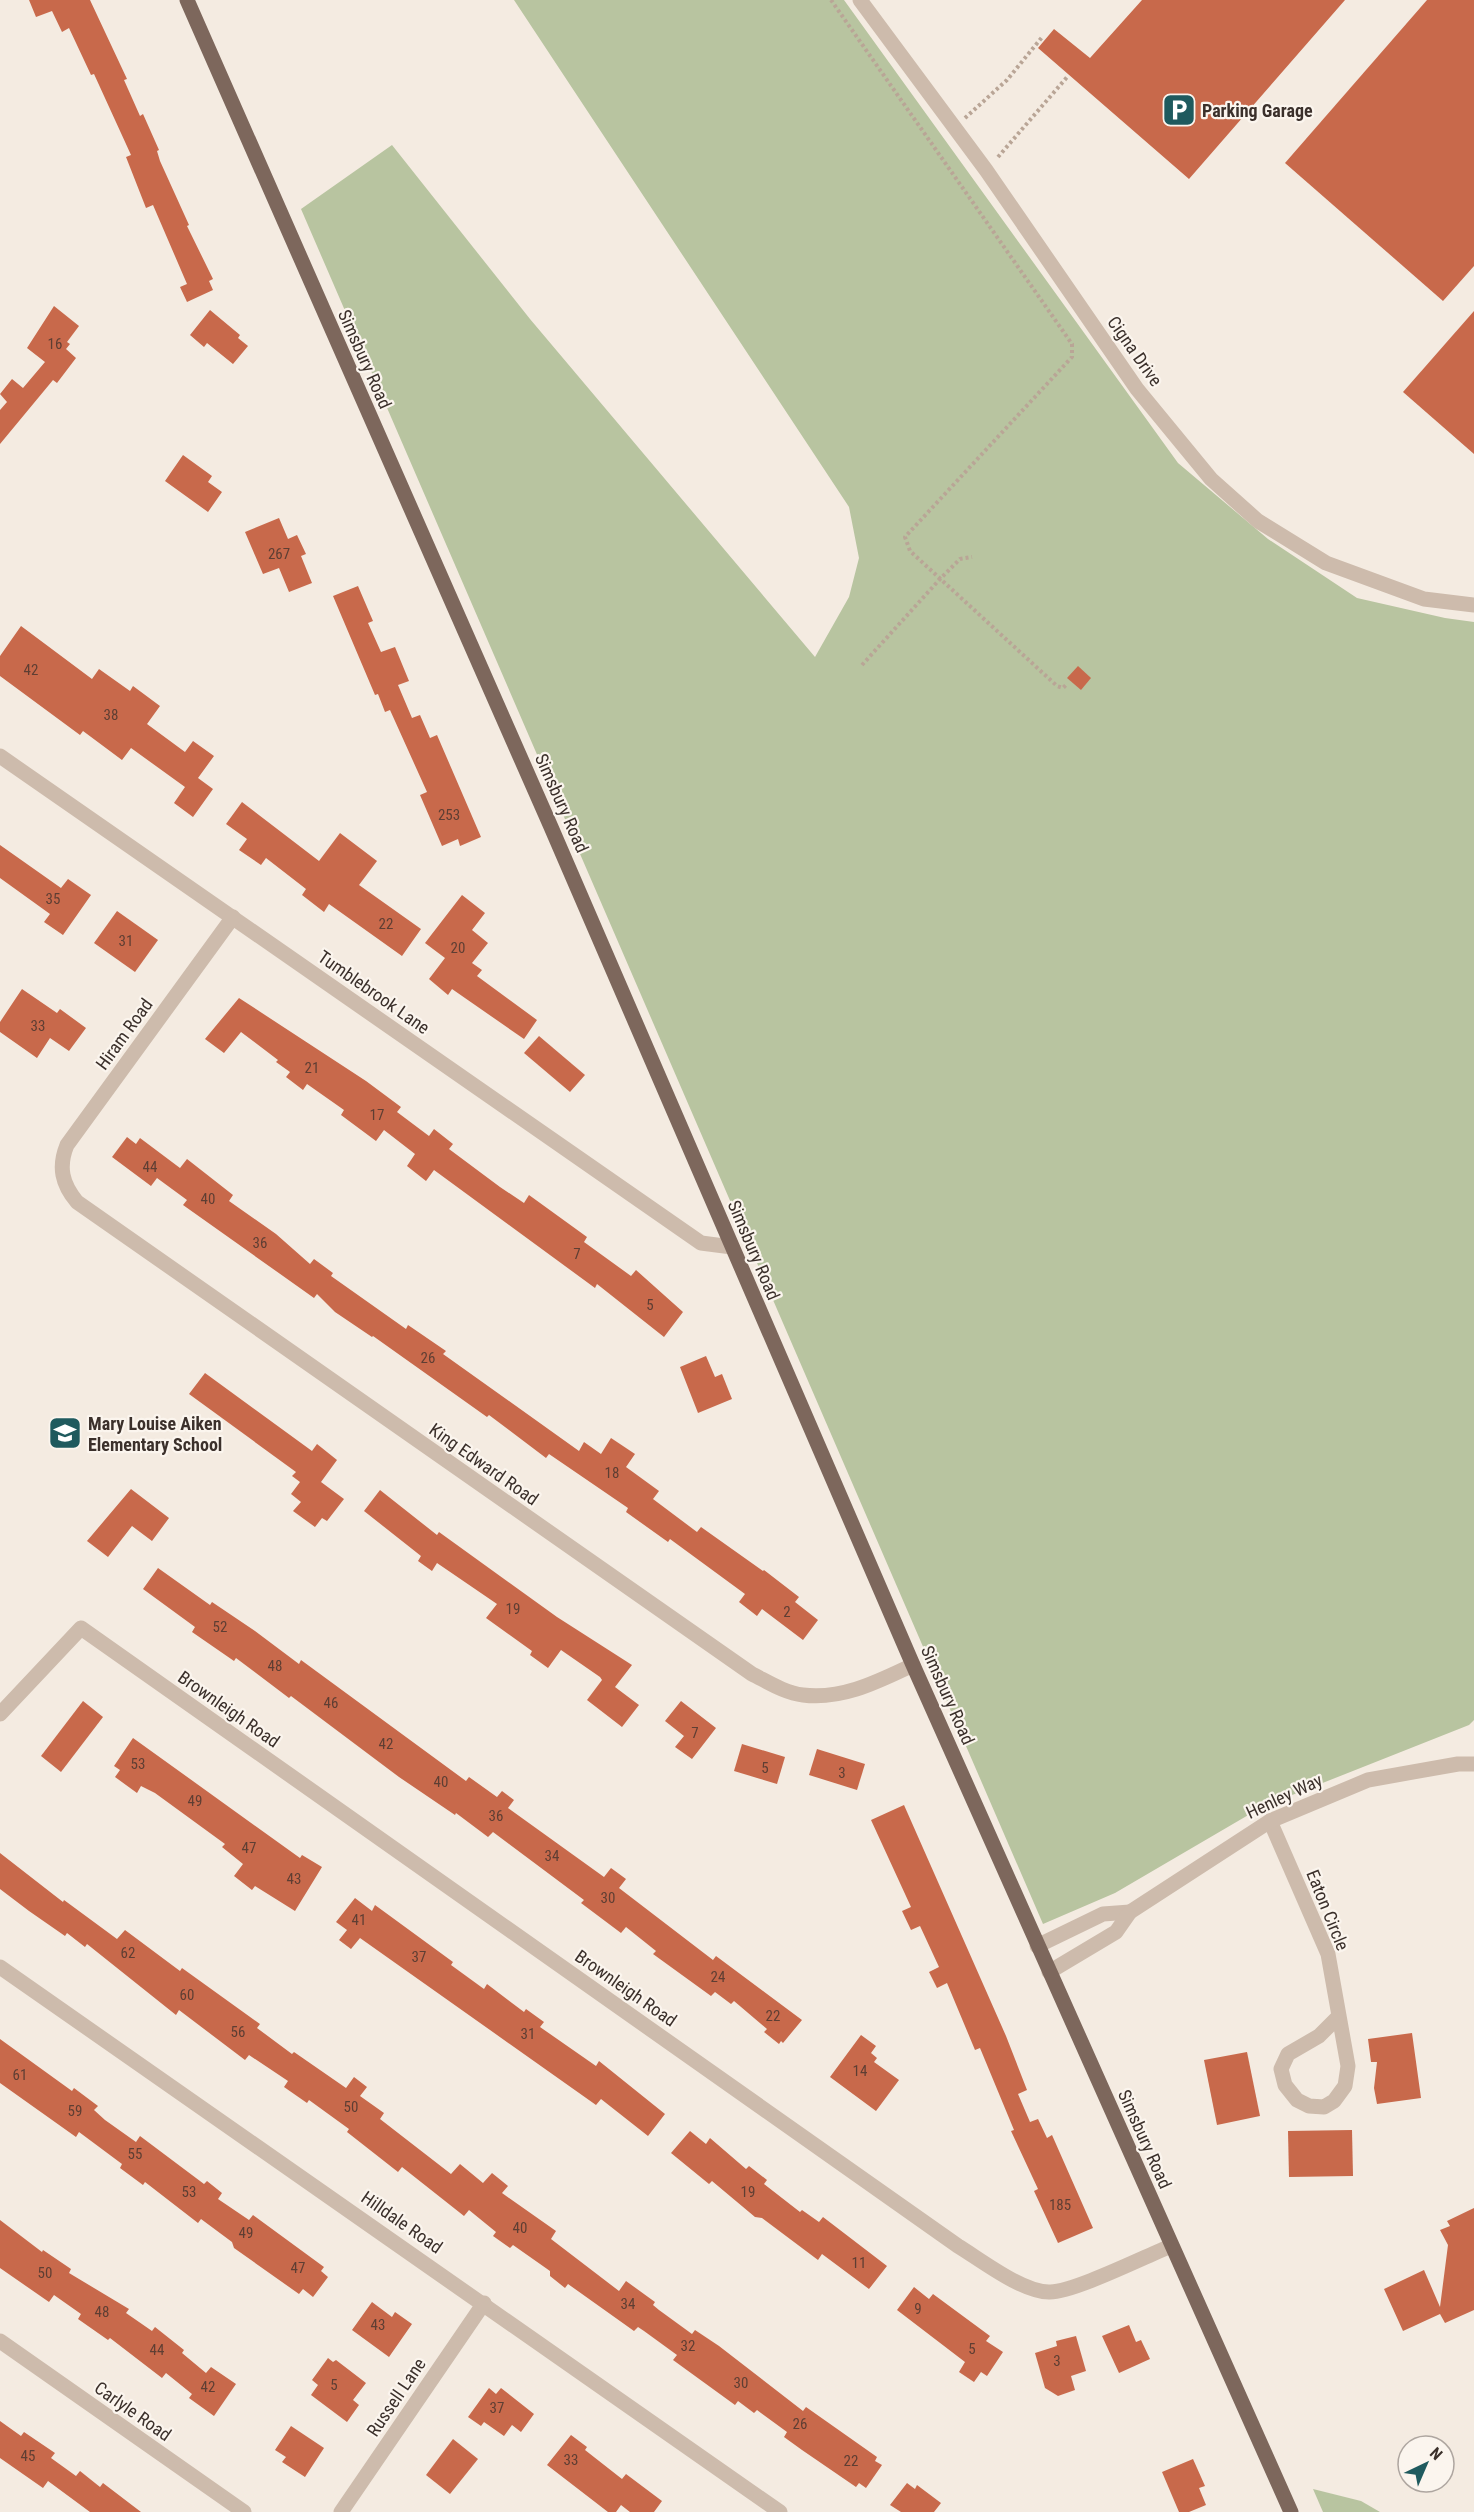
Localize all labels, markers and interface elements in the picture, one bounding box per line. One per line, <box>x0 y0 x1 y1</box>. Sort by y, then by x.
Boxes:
parking icon: Parking Garage <box>1161 92 1197 128</box>
place label: Parking Garage <box>1202 100 1313 121</box>
street label: Simsbury Road <box>334 306 396 412</box>
street label: Cigna Drive <box>1103 312 1167 390</box>
house number: 16 <box>48 335 62 353</box>
house number: 267 <box>268 545 290 563</box>
house number: 42 <box>24 661 38 679</box>
house number: 38 <box>104 706 118 724</box>
street label: Simsbury Road <box>531 750 593 856</box>
house number: 253 <box>438 806 460 824</box>
house number: 35 <box>46 890 60 908</box>
house number: 22 <box>379 915 393 933</box>
house number: 31 <box>119 932 133 950</box>
house number: 20 <box>451 939 465 957</box>
street label: Tumblebrook Lane <box>314 946 434 1038</box>
street label: Hiram Road <box>91 994 157 1074</box>
house number: 33 <box>31 1017 45 1035</box>
house number: 21 <box>305 1059 319 1077</box>
house number: 17 <box>370 1106 384 1124</box>
house number: 44 <box>143 1158 157 1176</box>
house number: 40 <box>201 1190 215 1208</box>
street label: Simsbury Road <box>724 1197 784 1303</box>
house number: 36 <box>253 1234 267 1252</box>
house number: 7 <box>573 1245 581 1263</box>
house number: 5 <box>646 1296 654 1314</box>
house number: 26 <box>421 1349 435 1367</box>
place label: Mary Louise Aiken Elementary School <box>88 1413 222 1455</box>
school or university icon: Mary Louise Aiken Elementary School <box>47 1415 83 1451</box>
street label: King Edward Road <box>425 1419 543 1509</box>
house number: 18 <box>605 1464 619 1482</box>
house number: 19 <box>506 1600 520 1618</box>
house number: 2 <box>783 1603 791 1621</box>
house number: 52 <box>213 1618 227 1636</box>
street label: Simsbury Road <box>917 1642 979 1748</box>
house number: 48 <box>268 1657 282 1675</box>
street label: Brownleigh Road <box>174 1666 284 1752</box>
house number: 46 <box>324 1694 338 1712</box>
house number: 7 <box>691 1724 699 1742</box>
house number: 42 <box>379 1735 393 1753</box>
house number: 53 <box>131 1755 145 1773</box>
house number: 5 <box>761 1759 769 1777</box>
house number: 3 <box>838 1764 846 1782</box>
street label: Henley Way <box>1242 1769 1326 1823</box>
house number: 40 <box>434 1773 448 1791</box>
house number: 49 <box>188 1792 202 1810</box>
house number: 36 <box>489 1807 503 1825</box>
house number: 47 <box>242 1839 256 1857</box>
house number: 34 <box>545 1847 559 1865</box>
street label: Eaton Circle <box>1302 1867 1354 1953</box>
house number: 43 <box>287 1870 301 1888</box>
house number: 30 <box>601 1889 615 1907</box>
house number: 41 <box>352 1911 366 1929</box>
house number: 62 <box>121 1944 135 1962</box>
street label: Brownleigh Road <box>571 1945 681 2031</box>
house number: 37 <box>412 1948 426 1966</box>
house number: 24 <box>711 1968 725 1986</box>
house number: 60 <box>180 1986 194 2004</box>
house number: 22 <box>766 2007 780 2025</box>
house number: 56 <box>231 2023 245 2041</box>
house number: 31 <box>521 2025 535 2043</box>
house number: 14 <box>853 2062 867 2080</box>
house number: 61 <box>13 2066 27 2084</box>
street label: Simsbury Road <box>1114 2086 1176 2192</box>
house number: 50 <box>344 2098 358 2116</box>
house number: 59 <box>68 2102 82 2120</box>
house number: 55 <box>128 2145 142 2163</box>
house number: 53 <box>182 2183 196 2201</box>
house number: 19 <box>741 2183 755 2201</box>
street label: Hilldale Road <box>357 2186 447 2258</box>
house number: 185 <box>1049 2196 1071 2214</box>
house number: 40 <box>513 2219 527 2237</box>
house number: 49 <box>239 2224 253 2242</box>
house number: 11 <box>852 2254 866 2272</box>
house number: 47 <box>291 2259 305 2277</box>
house number: 50 <box>38 2264 52 2282</box>
house number: 34 <box>621 2295 635 2313</box>
house number: 9 <box>914 2300 922 2318</box>
house number: 48 <box>95 2303 109 2321</box>
house number: 43 <box>371 2316 385 2334</box>
house number: 32 <box>681 2337 695 2355</box>
house number: 5 <box>968 2340 976 2358</box>
house number: 44 <box>150 2341 164 2359</box>
house number: 3 <box>1053 2352 1061 2370</box>
street label: Russell Lane <box>362 2354 430 2440</box>
house number: 30 <box>734 2374 748 2392</box>
house number: 5 <box>330 2376 338 2394</box>
street label: Carlyle Road <box>91 2377 175 2445</box>
house number: 42 <box>201 2378 215 2396</box>
house number: 37 <box>490 2399 504 2417</box>
house number: 26 <box>793 2415 807 2433</box>
north arrow <box>1396 2434 1456 2494</box>
text: N <box>1426 2443 1446 2464</box>
house number: 45 <box>21 2447 35 2465</box>
house number: 33 <box>564 2451 578 2469</box>
house number: 22 <box>844 2452 858 2470</box>

